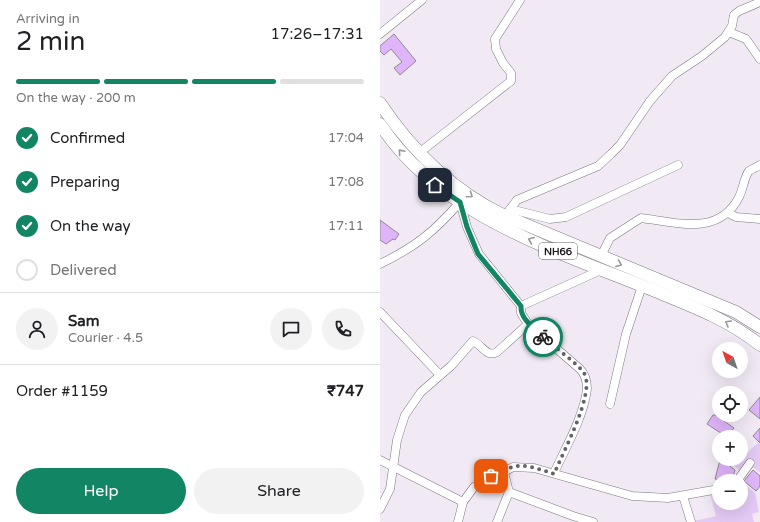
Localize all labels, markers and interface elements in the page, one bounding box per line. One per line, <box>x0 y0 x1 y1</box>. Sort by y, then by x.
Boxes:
text: Arriving in <box>16 11 80 27</box>
text: 17:26–17:31 <box>271 25 364 43</box>
text: 2 min <box>16 26 85 57</box>
text: On the way · 200 m <box>16 90 136 106</box>
icon: check <box>16 127 38 149</box>
text: Confirmed <box>50 129 125 147</box>
text: 17:04 <box>328 130 364 146</box>
one-way arrow <box>399 149 406 156</box>
pin <box>418 168 452 202</box>
icon: check <box>16 171 38 193</box>
text: Preparing <box>50 173 120 191</box>
text: 17:08 <box>328 174 364 190</box>
icon: home <box>424 174 446 196</box>
one-way arrow <box>466 190 473 198</box>
icon: check <box>16 215 38 237</box>
text: On the way <box>50 217 130 235</box>
text: 17:11 <box>328 218 364 234</box>
one-way arrow <box>527 236 534 244</box>
road number: NH66 <box>539 243 577 259</box>
one-way arrow <box>615 259 622 267</box>
text: Delivered <box>50 261 117 279</box>
button: person <box>16 308 58 350</box>
button: chat <box>270 308 312 350</box>
button: phone <box>322 308 364 350</box>
text: Sam <box>68 312 99 330</box>
courier <box>523 317 563 357</box>
one-way arrow <box>725 320 732 328</box>
icon: bike <box>532 326 554 348</box>
text: Courier · 4.5 <box>68 330 143 346</box>
north arrow <box>712 342 748 378</box>
map controls <box>712 342 748 510</box>
text: Order #1159 <box>16 382 108 400</box>
text: ₹747 <box>327 382 364 400</box>
button: locate <box>712 386 748 422</box>
button: + <box>712 430 748 466</box>
pin <box>474 459 508 493</box>
icon: bag <box>480 465 502 487</box>
button: Help <box>16 468 186 514</box>
button: Share <box>194 468 364 514</box>
button: − <box>712 474 748 510</box>

